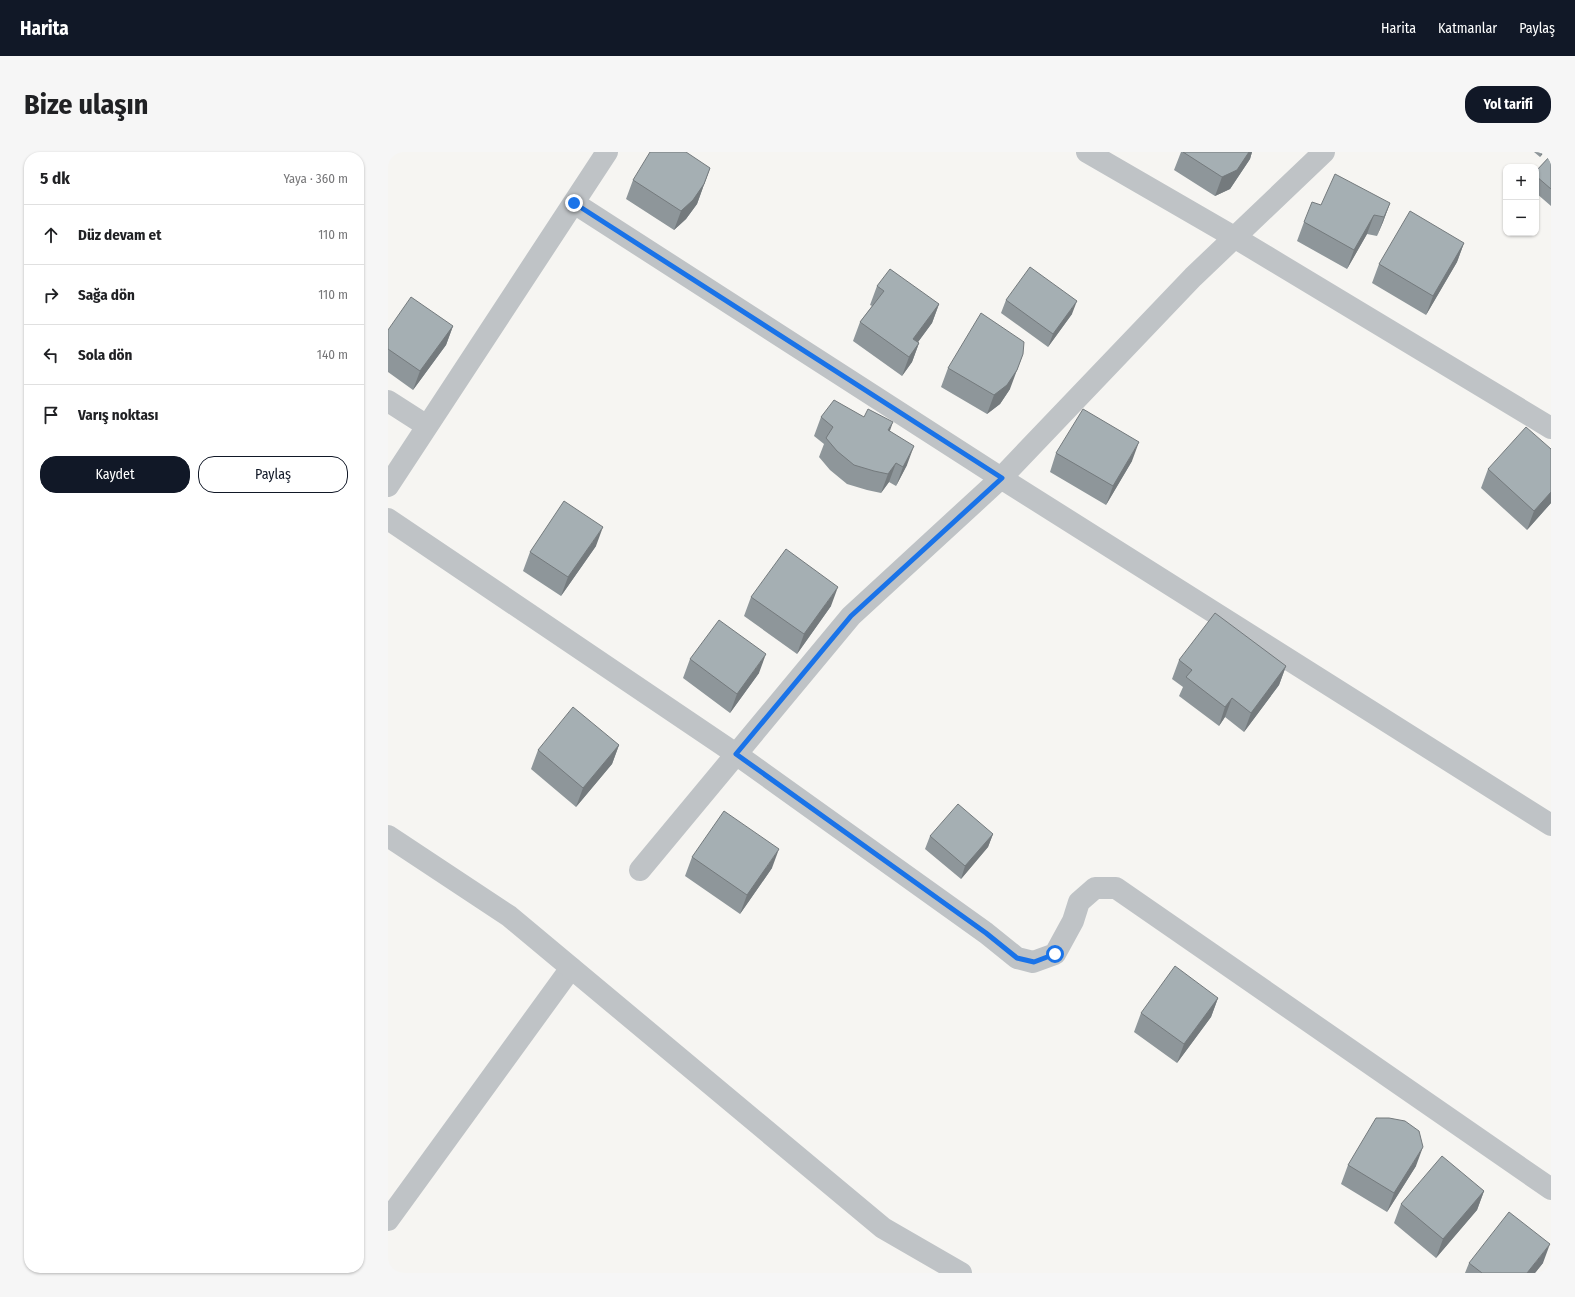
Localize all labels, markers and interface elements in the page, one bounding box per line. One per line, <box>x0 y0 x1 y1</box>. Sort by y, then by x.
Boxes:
text: Harita <box>20 17 69 40</box>
text: Harita <box>1381 20 1416 37</box>
text: Katmanlar <box>1438 20 1497 37</box>
text: Paylaş <box>1519 20 1555 37</box>
button: Yol tarifi <box>1465 86 1551 123</box>
text: Bize ulaşın <box>24 88 148 121</box>
map controls <box>1503 164 1539 236</box>
button: + <box>1503 164 1539 200</box>
text: 5 dk <box>40 168 70 189</box>
text: Yaya · 360 m <box>283 171 348 186</box>
route end <box>565 194 583 212</box>
button: − <box>1503 200 1539 236</box>
icon: ahead <box>40 224 62 246</box>
text: Düz devam et <box>78 226 161 244</box>
text: 110 m <box>318 227 348 242</box>
icon: right <box>40 284 62 306</box>
text: Sağa dön <box>78 286 135 304</box>
text: 110 m <box>318 287 348 302</box>
icon: left <box>40 344 62 366</box>
text: Sola dön <box>78 346 132 364</box>
text: 140 m <box>317 347 348 362</box>
icon: arrive <box>40 404 62 426</box>
text: Varış noktası <box>78 406 158 424</box>
button: Kaydet <box>40 456 190 493</box>
button: Paylaş <box>198 456 348 493</box>
route start <box>1046 945 1064 963</box>

